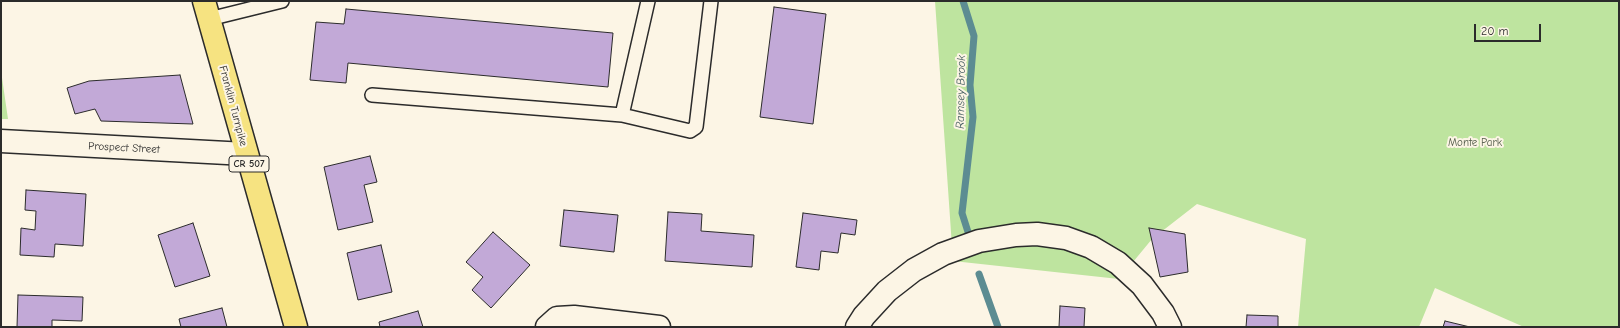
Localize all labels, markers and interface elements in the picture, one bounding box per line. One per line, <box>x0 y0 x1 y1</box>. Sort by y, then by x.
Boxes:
scale bar <box>1476 16 1543 42</box>
text: 20 m <box>1481 24 1509 38</box>
water label: Ramsey Brook <box>953 55 969 129</box>
street label: Franklin Turnpike <box>216 64 250 148</box>
park label: Monte Park <box>1448 136 1502 150</box>
street label: Prospect Street <box>88 140 160 156</box>
road number: CR 507 <box>229 156 269 172</box>

